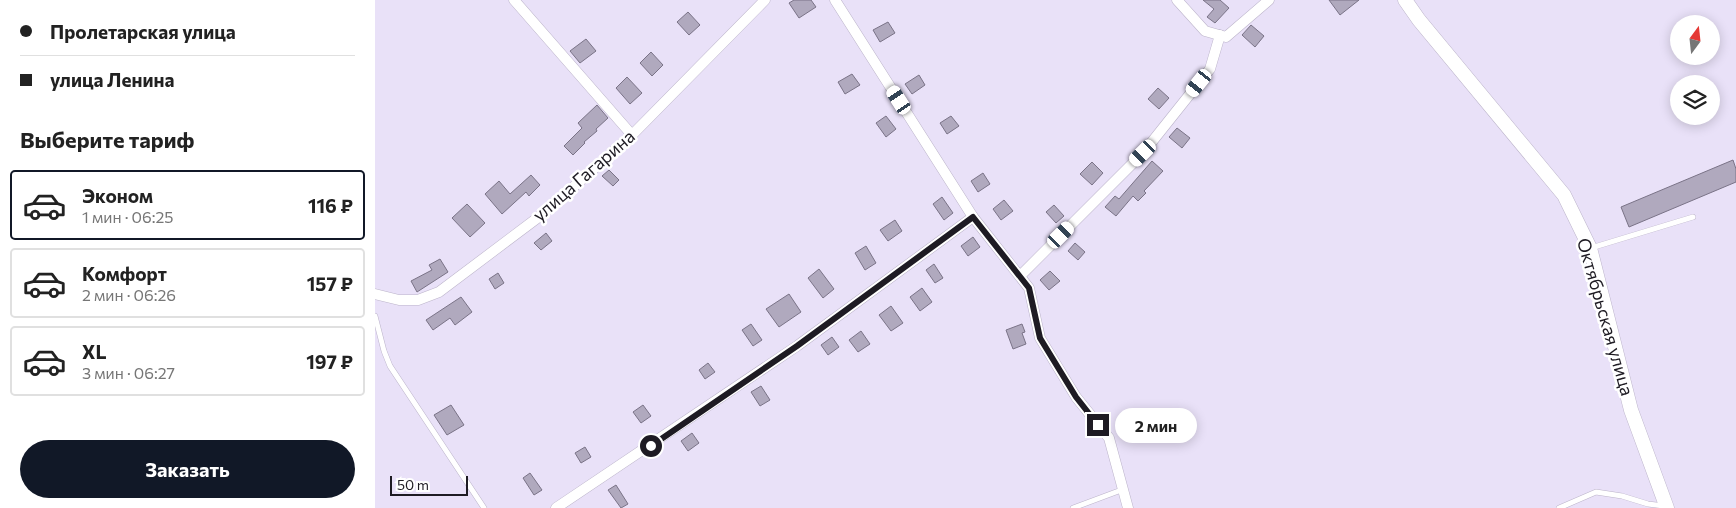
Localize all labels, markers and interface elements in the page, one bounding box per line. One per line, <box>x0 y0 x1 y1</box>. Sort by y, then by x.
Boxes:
north arrow <box>1670 15 1720 65</box>
map controls <box>1670 15 1720 125</box>
text: Пролетарская улица <box>50 20 236 43</box>
car <box>1183 67 1214 99</box>
text: улица Ленина <box>50 68 174 91</box>
button: layers <box>1670 75 1720 125</box>
car <box>884 83 913 117</box>
street label: улица Гагарина <box>528 125 639 226</box>
text: Выберите тариф <box>20 126 194 153</box>
car <box>1127 137 1158 169</box>
icon: car <box>22 183 67 228</box>
text: Эконом <box>82 184 153 207</box>
text: 116 ₽ <box>308 194 353 217</box>
text: 1 мин · 06:25 <box>82 207 173 226</box>
car <box>1045 219 1076 251</box>
street label: Октябрьская улица <box>1573 235 1639 398</box>
icon: car <box>22 261 67 306</box>
text: Комфорт <box>82 262 167 285</box>
text: 157 ₽ <box>307 272 353 295</box>
text: 2 мин · 06:26 <box>82 285 176 304</box>
icon: car <box>22 339 67 384</box>
text: XL <box>82 340 107 363</box>
text: 197 ₽ <box>306 350 353 373</box>
text: 3 мин · 06:27 <box>82 363 175 382</box>
callout: 2 мин <box>1115 408 1198 442</box>
route end <box>1087 414 1109 436</box>
text: 2 мин <box>1135 416 1177 435</box>
route start <box>640 435 662 457</box>
button: Заказать <box>20 440 355 498</box>
scale bar <box>390 473 467 496</box>
text: 50 m <box>397 476 429 493</box>

